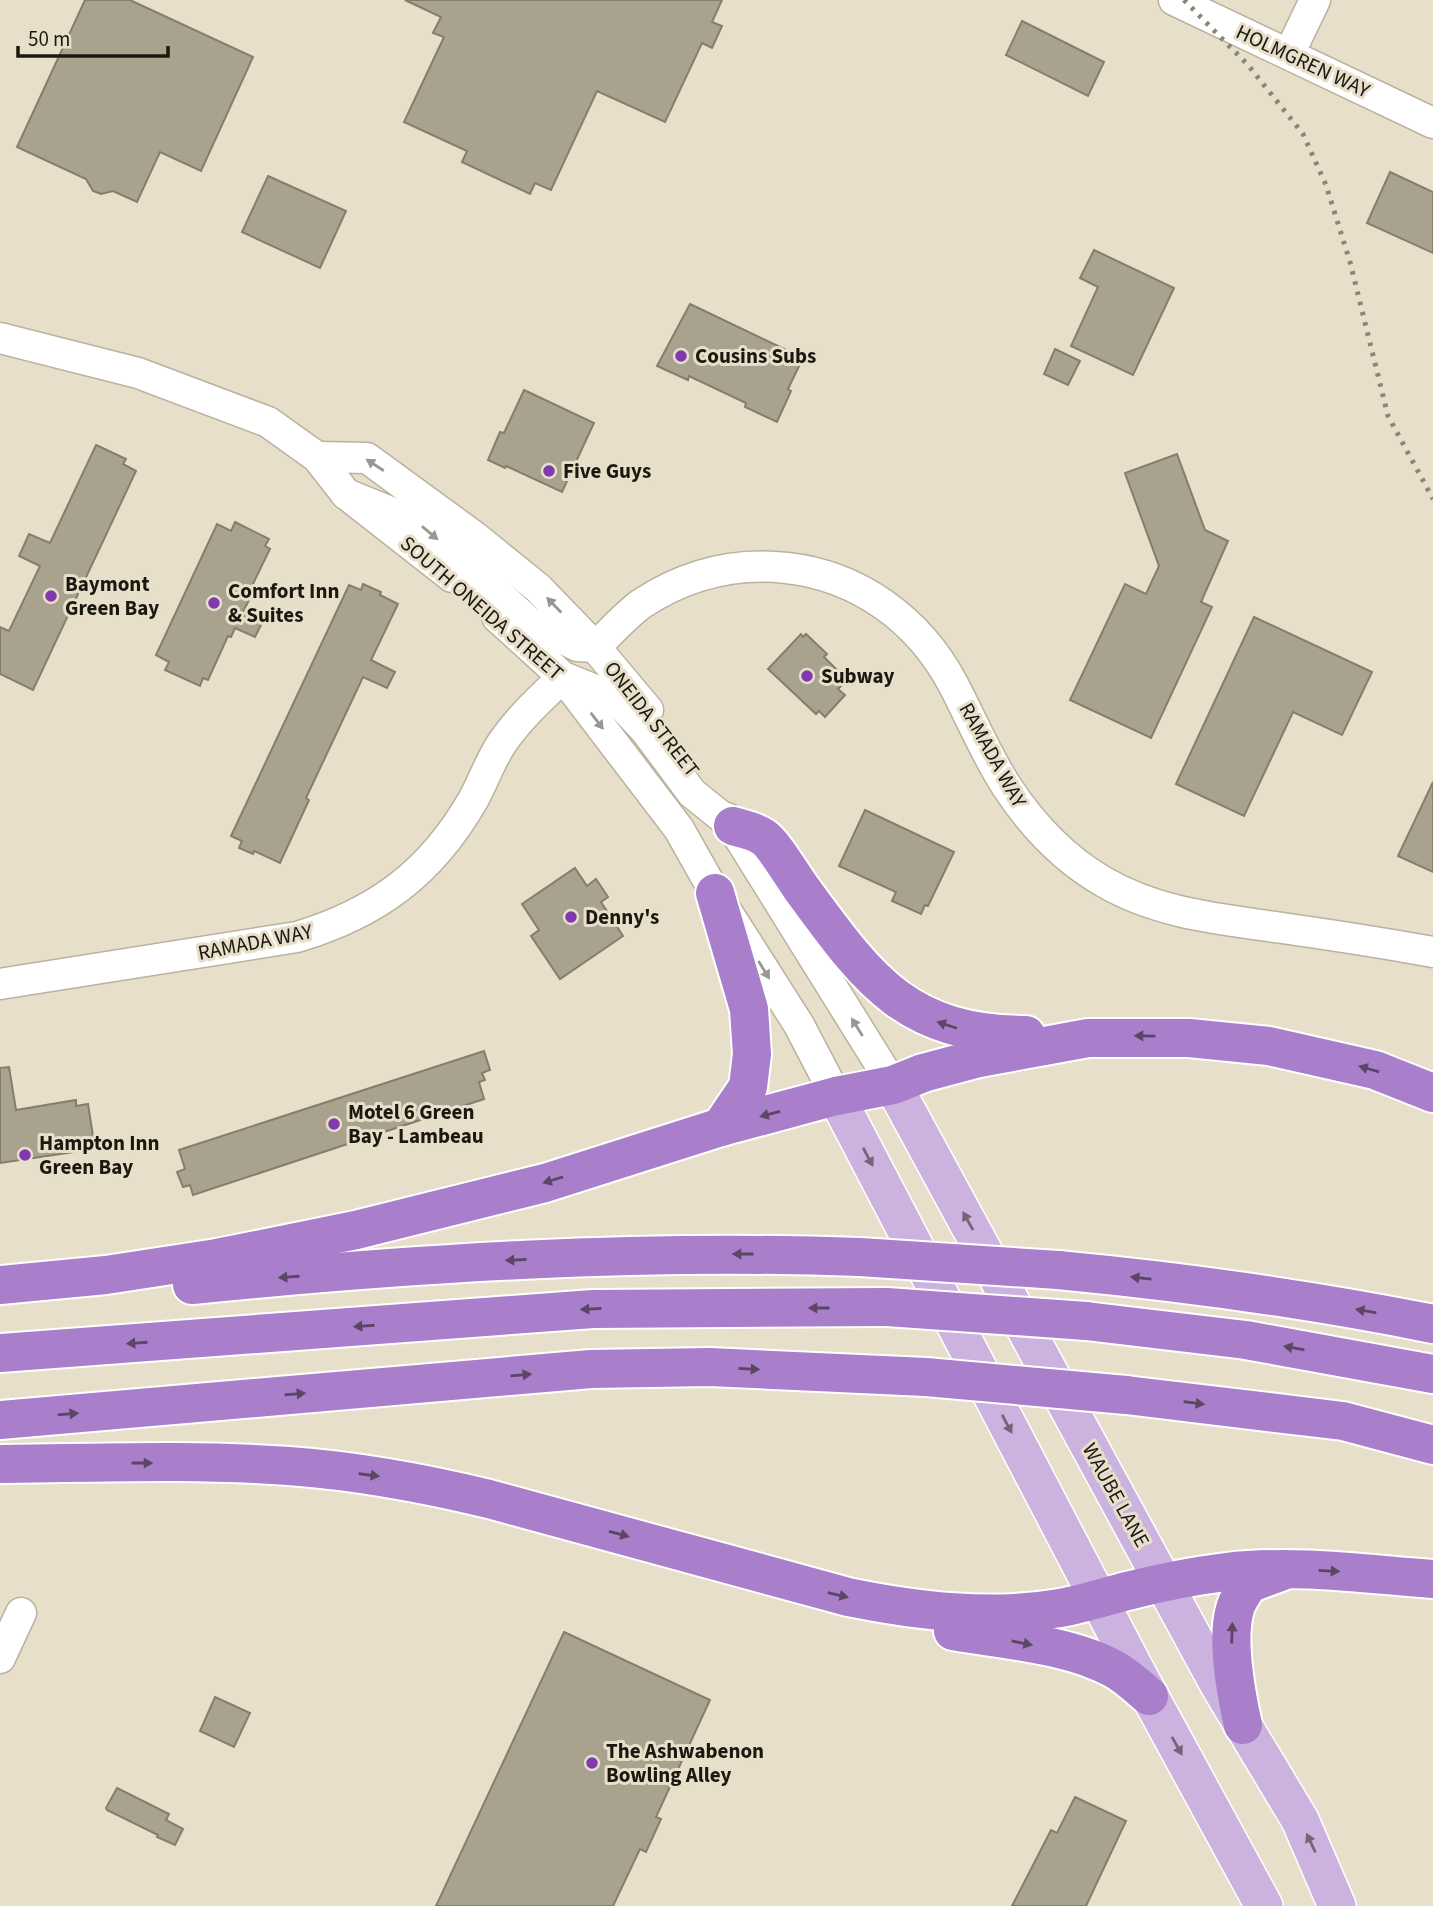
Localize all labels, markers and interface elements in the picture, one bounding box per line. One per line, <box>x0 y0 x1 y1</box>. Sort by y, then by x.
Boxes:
scale bar <box>18 14 168 58</box>
street label: HOLMGREN WAY <box>1231 17 1376 106</box>
text: 50 m <box>28 24 70 54</box>
place label: Cousins Subs <box>695 341 816 371</box>
marker: Cousins Subs <box>673 348 689 364</box>
place label: Five Guys <box>563 456 651 486</box>
one-way arrow <box>365 458 385 471</box>
marker: Five Guys <box>541 463 557 479</box>
one-way arrow <box>421 525 439 540</box>
street label: SOUTH ONEIDA STREET <box>394 529 570 687</box>
place label: Baymont Green Bay <box>65 569 159 623</box>
place label: Comfort Inn & Suites <box>228 576 339 630</box>
marker: Baymont Green Bay <box>43 588 59 604</box>
marker: Comfort Inn & Suites <box>206 595 222 611</box>
one-way arrow <box>545 596 562 613</box>
street label: ONEIDA STREET <box>597 655 707 783</box>
place label: Subway <box>821 661 895 691</box>
marker: Subway <box>799 668 815 684</box>
street label: RAMADA WAY <box>952 697 1035 814</box>
one-way arrow <box>589 712 603 730</box>
place label: Denny's <box>585 902 659 932</box>
marker: Denny's <box>563 909 579 925</box>
street label: RAMADA WAY <box>195 916 316 968</box>
one-way arrow <box>758 961 771 980</box>
one-way arrow <box>851 1017 864 1037</box>
one-way arrow <box>937 1019 958 1030</box>
one-way arrow <box>1134 1031 1156 1042</box>
one-way arrow <box>1358 1063 1380 1074</box>
place label: Motel 6 Green Bay - Lambeau <box>348 1097 484 1151</box>
one-way arrow <box>759 1109 781 1120</box>
marker: Motel 6 Green Bay - Lambeau <box>326 1116 342 1132</box>
place label: Hampton Inn Green Bay <box>39 1128 160 1182</box>
marker: Hampton Inn Green Bay <box>17 1147 33 1163</box>
one-way arrow <box>862 1147 874 1167</box>
one-way arrow <box>542 1176 563 1186</box>
one-way arrow <box>962 1211 974 1231</box>
one-way arrow <box>732 1248 754 1260</box>
one-way arrow <box>505 1254 527 1265</box>
one-way arrow <box>278 1272 300 1283</box>
one-way arrow <box>1130 1272 1152 1283</box>
one-way arrow <box>807 1302 829 1314</box>
one-way arrow <box>580 1304 602 1315</box>
one-way arrow <box>1355 1305 1377 1316</box>
one-way arrow <box>353 1321 375 1332</box>
one-way arrow <box>126 1338 148 1349</box>
one-way arrow <box>1283 1343 1305 1354</box>
one-way arrow <box>738 1363 760 1374</box>
one-way arrow <box>511 1369 533 1380</box>
one-way arrow <box>284 1388 306 1399</box>
one-way arrow <box>1183 1397 1205 1408</box>
one-way arrow <box>57 1408 79 1419</box>
one-way arrow <box>1001 1414 1013 1434</box>
street label: WAUBE LANE <box>1075 1437 1157 1553</box>
one-way arrow <box>131 1457 153 1469</box>
one-way arrow <box>358 1470 380 1481</box>
one-way arrow <box>608 1529 630 1540</box>
one-way arrow <box>1318 1566 1340 1577</box>
one-way arrow <box>828 1590 850 1601</box>
one-way arrow <box>1227 1622 1238 1644</box>
one-way arrow <box>1011 1638 1033 1649</box>
place label: The Ashwabenon Bowling Alley <box>606 1736 764 1790</box>
one-way arrow <box>1171 1736 1183 1756</box>
marker: The Ashwabenon Bowling Alley <box>584 1755 600 1771</box>
one-way arrow <box>1305 1833 1316 1853</box>

